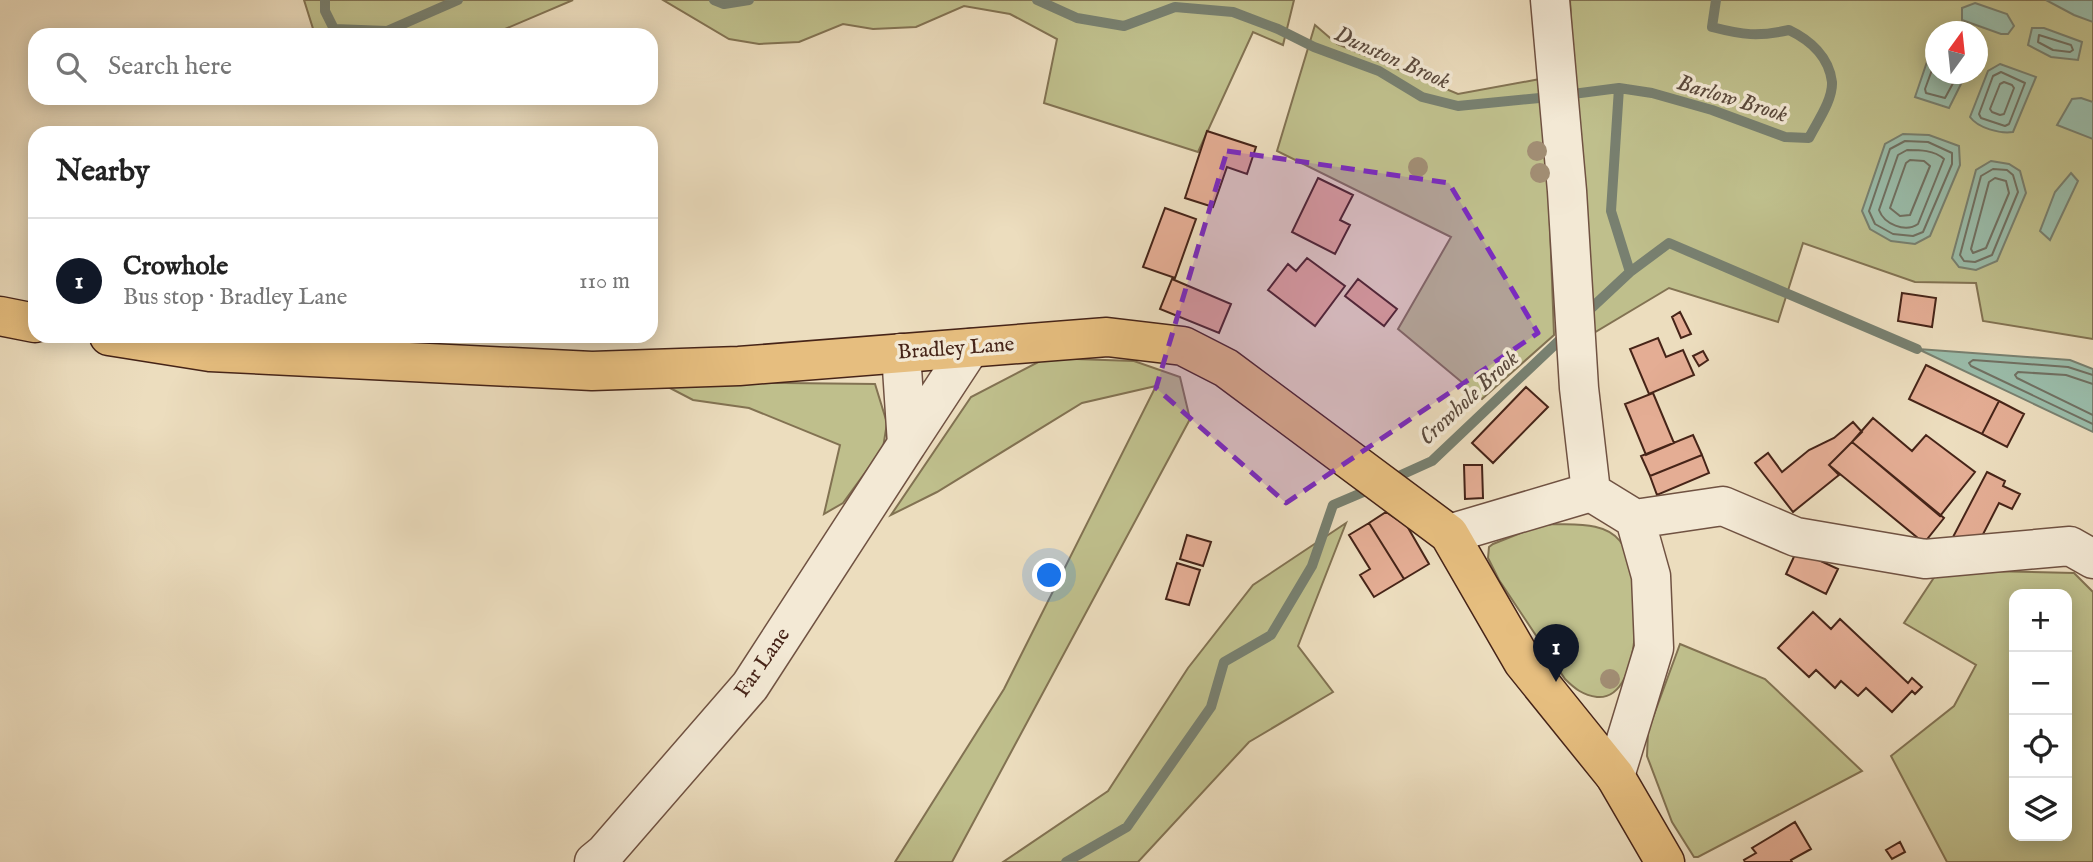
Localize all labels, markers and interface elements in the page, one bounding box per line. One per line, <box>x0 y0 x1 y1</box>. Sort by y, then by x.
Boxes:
water label: Dunston Brook <box>1330 20 1454 96</box>
north arrow <box>1925 21 1988 84</box>
search box <box>28 28 658 105</box>
icon: search <box>52 48 90 86</box>
text: Search here <box>108 50 232 83</box>
water label: Barlow Brook <box>1673 68 1791 130</box>
text: Nearby <box>56 153 149 191</box>
text: Crowhole <box>123 250 228 283</box>
text: 1 <box>75 267 83 296</box>
text: 110 m <box>579 267 630 296</box>
text: Bus stop · Bradley Lane <box>123 283 347 312</box>
street label: Bradley Lane <box>897 331 1016 367</box>
water label: Crowhole Brook <box>1413 344 1525 452</box>
your location <box>1032 558 1066 592</box>
map controls <box>2009 589 2072 841</box>
button: + <box>2009 589 2072 652</box>
street label: Far Lane <box>729 623 797 703</box>
pin: 1 <box>1533 624 1579 682</box>
button: − <box>2009 652 2072 715</box>
button: locate <box>2009 715 2072 778</box>
button: layers <box>2009 778 2072 841</box>

